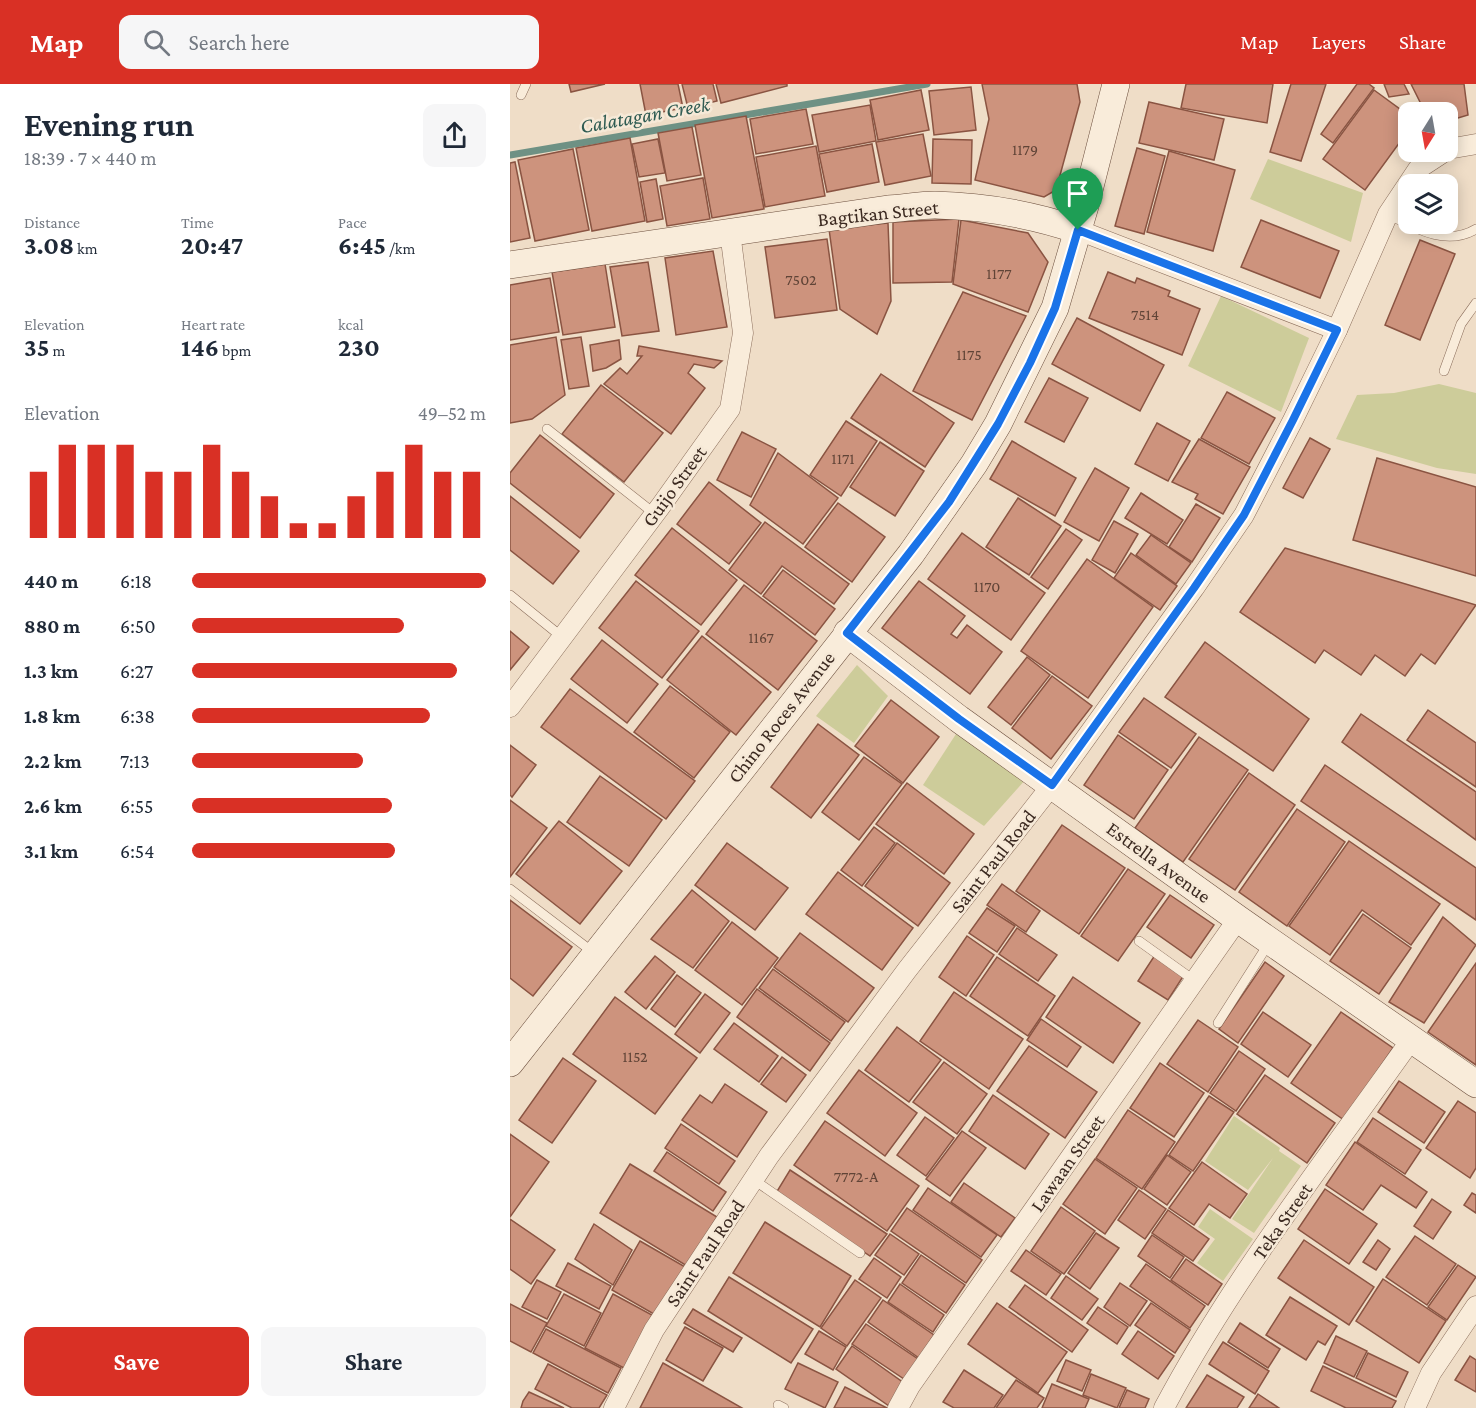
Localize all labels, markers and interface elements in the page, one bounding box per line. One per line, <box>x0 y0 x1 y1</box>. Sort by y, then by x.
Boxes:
search box <box>119 15 539 69</box>
icon: search <box>140 26 173 59</box>
text: Map <box>30 27 83 58</box>
text: Search here <box>188 30 289 55</box>
text: Map <box>1240 30 1279 54</box>
text: Layers <box>1312 30 1366 54</box>
text: Share <box>1399 30 1446 54</box>
water label: Calatagan Creek <box>578 92 713 138</box>
north arrow <box>1398 102 1458 162</box>
map controls <box>1398 102 1458 234</box>
button: share <box>423 104 486 167</box>
text: Evening run <box>24 106 194 143</box>
house number: 1179 <box>1012 141 1038 158</box>
text: 18:39 · 7 × 440 m <box>24 147 157 169</box>
pin <box>1052 168 1103 230</box>
button: layers <box>1398 174 1458 234</box>
icon: arrive <box>1061 177 1094 210</box>
street label: Bagtikan Street <box>816 196 940 231</box>
text: Distance <box>24 214 80 231</box>
text: Time <box>181 214 214 231</box>
text: Pace <box>338 214 367 231</box>
text: 3.08 <box>24 231 74 260</box>
text: 20:47 <box>181 231 243 260</box>
text: 6:45 <box>338 231 386 260</box>
text: km <box>74 240 98 257</box>
text: /km <box>386 240 415 257</box>
house number: 1177 <box>986 265 1012 282</box>
house number: 7502 <box>785 271 817 288</box>
house number: 7514 <box>1131 306 1159 323</box>
text: Elevation <box>24 316 85 333</box>
text: Heart rate <box>181 316 245 333</box>
text: kcal <box>338 316 364 333</box>
text: 35 <box>24 333 49 362</box>
text: 146 <box>181 333 219 362</box>
text: 230 <box>338 333 380 362</box>
text: m <box>49 342 65 359</box>
text: bpm <box>219 342 251 359</box>
house number: 1175 <box>956 346 982 363</box>
text: Elevation <box>24 402 100 424</box>
text: 49–52 m <box>418 402 486 424</box>
street label: Guijo Street <box>637 441 712 531</box>
house number: 1171 <box>831 450 855 467</box>
text: 440 m <box>24 570 79 592</box>
text: 6:18 <box>120 570 152 592</box>
house number: 1170 <box>974 578 1000 595</box>
text: 880 m <box>24 615 80 637</box>
text: 6:50 <box>120 615 155 637</box>
house number: 1167 <box>748 629 774 646</box>
street label: Chino Roces Avenue <box>723 647 839 787</box>
text: 1.3 km <box>24 660 78 682</box>
text: 6:27 <box>120 660 153 682</box>
text: 1.8 km <box>24 705 80 727</box>
text: 6:38 <box>120 705 155 727</box>
text: 2.2 km <box>24 750 82 772</box>
text: 7:13 <box>120 750 150 772</box>
text: 2.6 km <box>24 795 82 817</box>
text: 6:55 <box>120 795 153 817</box>
street label: Saint Paul Road <box>946 805 1040 917</box>
street label: Estrella Avenue <box>1103 817 1215 907</box>
text: 3.1 km <box>24 840 78 862</box>
text: 6:54 <box>120 840 154 862</box>
house number: 1152 <box>622 1048 648 1065</box>
street label: Lawaan Street <box>1025 1110 1109 1216</box>
house number: 7772-A <box>834 1168 879 1185</box>
street label: Teka Street <box>1248 1178 1317 1263</box>
street label: Saint Paul Road <box>661 1195 749 1311</box>
button: Save <box>24 1327 249 1396</box>
button: Share <box>261 1327 486 1396</box>

